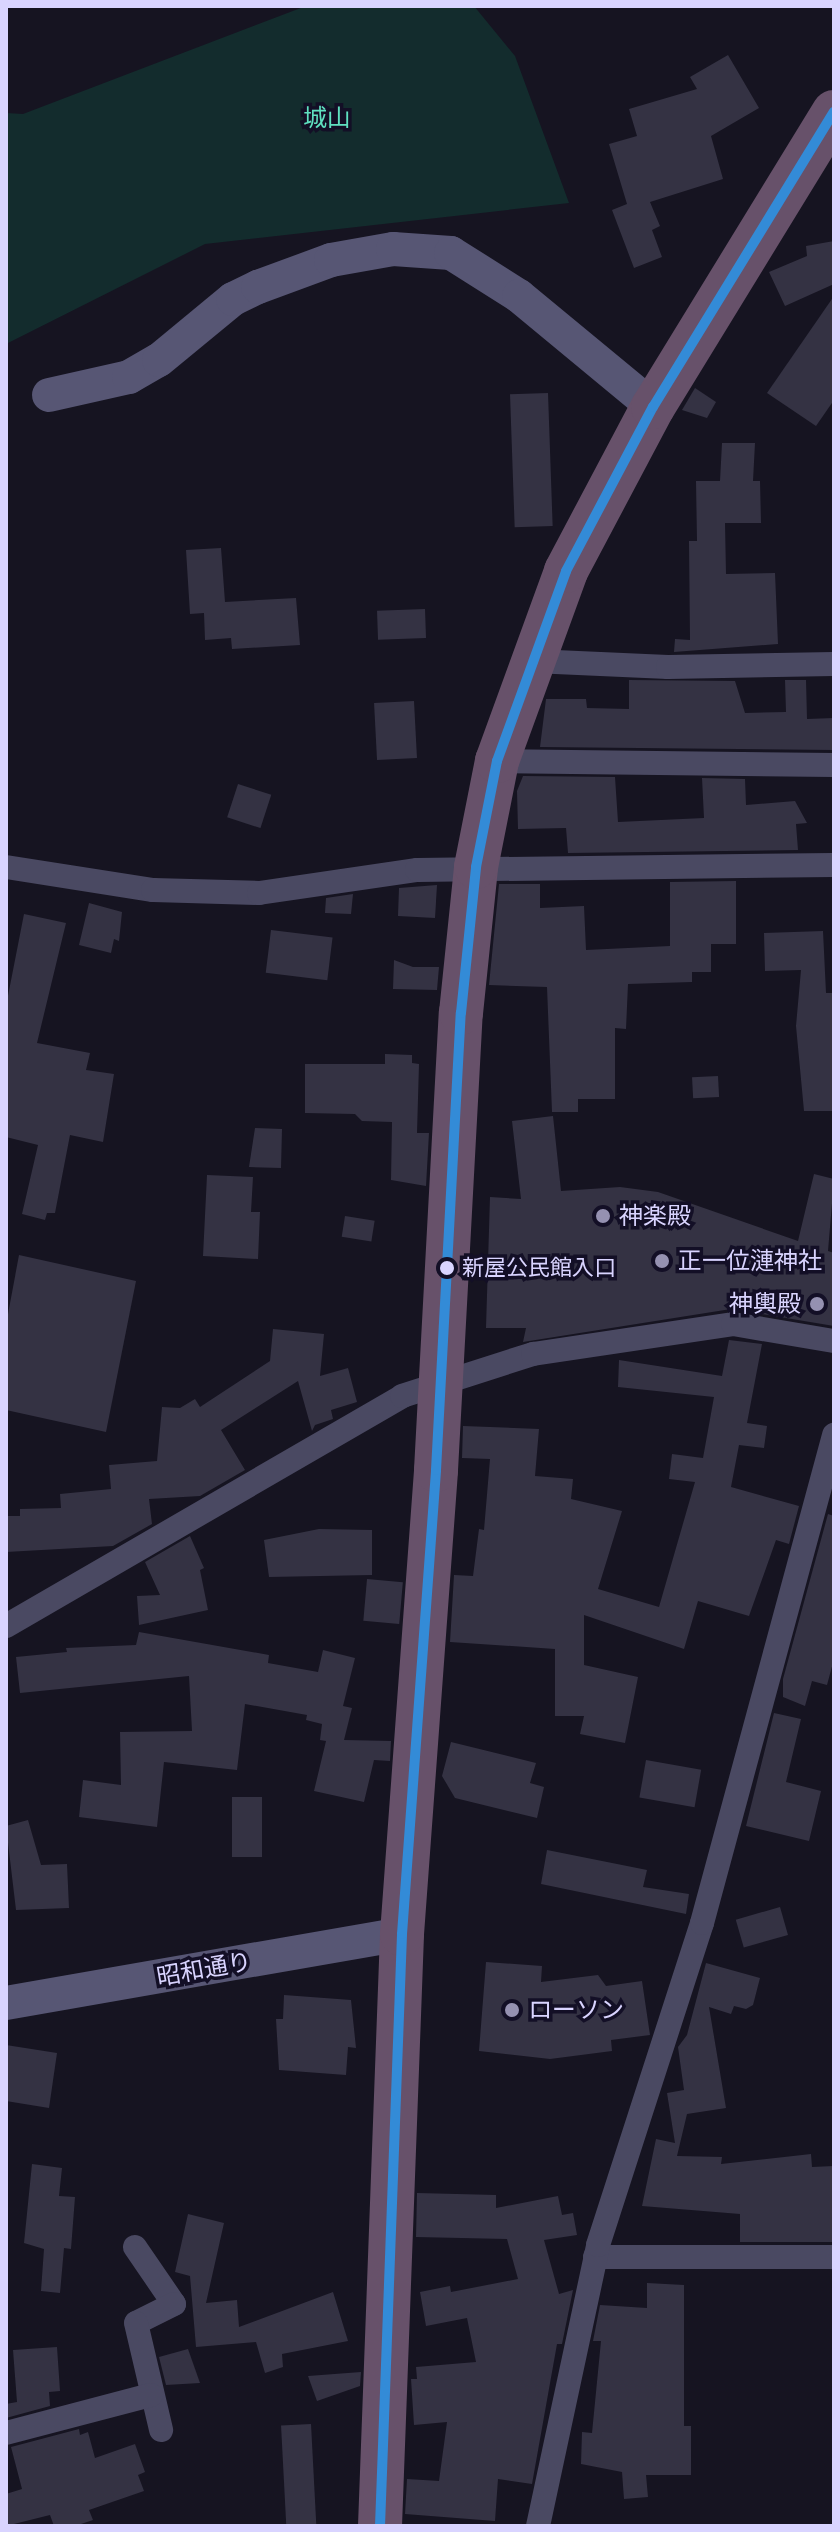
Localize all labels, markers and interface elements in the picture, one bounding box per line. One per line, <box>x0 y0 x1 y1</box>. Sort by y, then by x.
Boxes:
park label: 城山 <box>303 104 351 132</box>
place label: 神楽殿 <box>619 1202 691 1230</box>
marker: 神楽殿 <box>594 1207 612 1225</box>
place label: 正一位漣神社 <box>678 1247 822 1275</box>
marker: 正一位漣神社 <box>653 1252 671 1270</box>
place label: 新屋公民館入口 <box>462 1255 616 1281</box>
marker: 新屋公民館入口 <box>439 1260 455 1276</box>
place label: 神輿殿 <box>729 1290 801 1318</box>
marker: 神輿殿 <box>808 1295 826 1313</box>
street label: 昭和通り <box>154 1946 254 1992</box>
place label: ローソン <box>528 1996 624 2024</box>
marker: ローソン <box>503 2001 521 2019</box>

